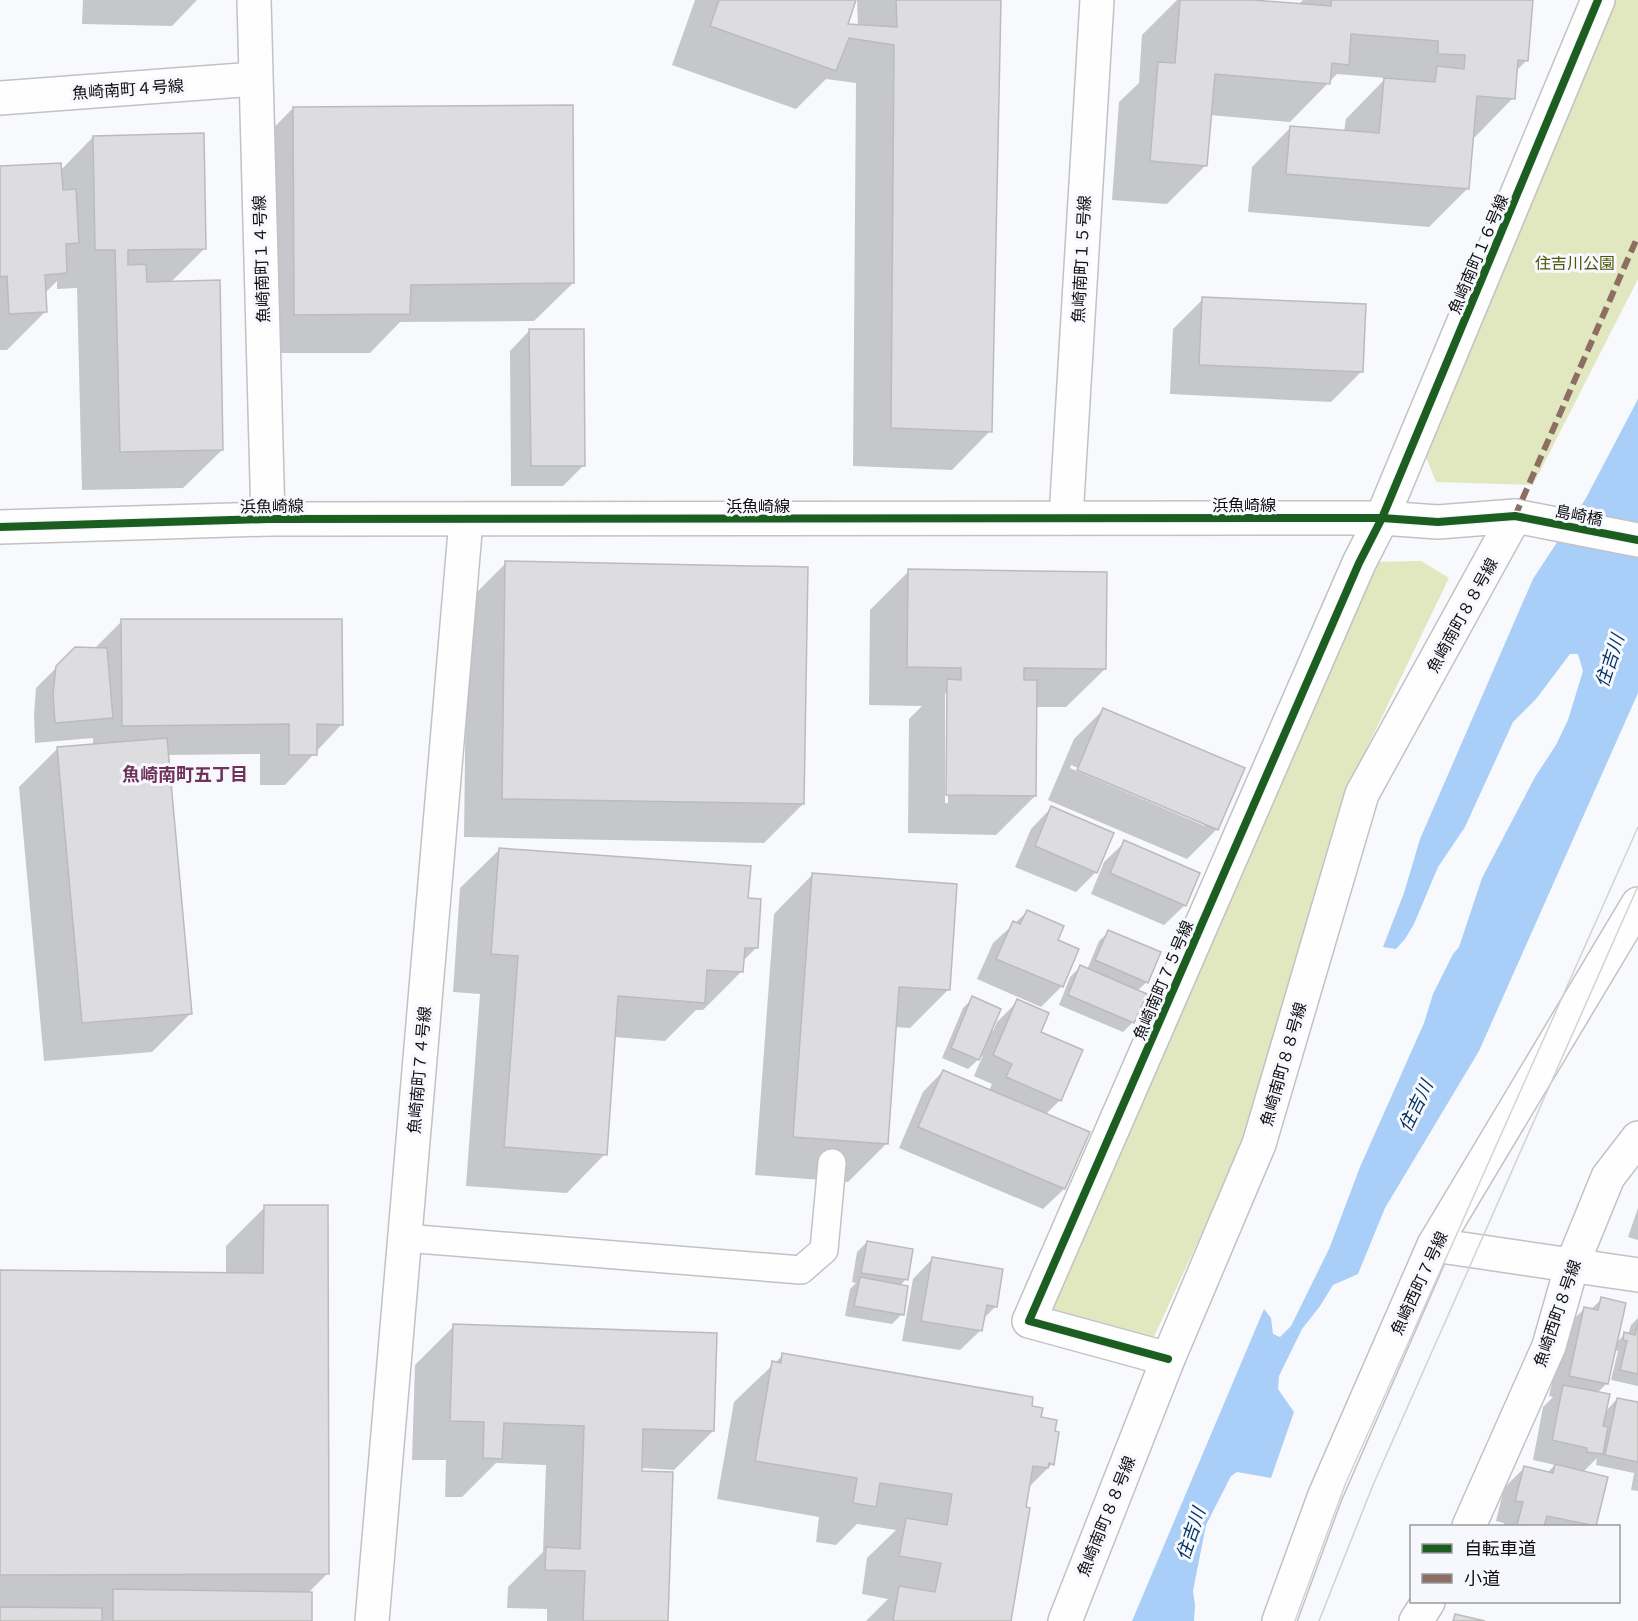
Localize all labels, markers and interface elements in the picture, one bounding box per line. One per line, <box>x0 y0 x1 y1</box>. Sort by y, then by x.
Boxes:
street label: 魚崎南町４号線 <box>71 75 185 103</box>
street label: 魚崎南町１６号線 <box>1444 191 1512 317</box>
street label: 魚崎南町１４号線 <box>249 195 273 323</box>
street label: 魚崎南町１５号線 <box>1068 195 1094 323</box>
park label: 住吉川公園 <box>1535 253 1615 273</box>
street label: 浜魚崎線 <box>240 495 304 517</box>
street label: 浜魚崎線 <box>1212 495 1276 515</box>
street label: 浜魚崎線 <box>726 496 790 516</box>
street label: 島崎橋 <box>1554 501 1604 529</box>
street label: 魚崎南町８８号線 <box>1422 554 1502 676</box>
water label: 住吉川 <box>1590 630 1629 690</box>
district label: 魚崎南町五丁目 <box>122 763 248 786</box>
street label: 魚崎南町７５号線 <box>1129 917 1197 1043</box>
street label: 魚崎南町８８号線 <box>1256 1000 1310 1128</box>
street label: 魚崎南町７４号線 <box>403 1005 435 1135</box>
water label: 住吉川 <box>1393 1075 1439 1135</box>
street label: 魚崎西町７号線 <box>1386 1228 1452 1338</box>
street label: 魚崎西町８号線 <box>1529 1257 1585 1369</box>
street label: 魚崎南町８８号線 <box>1073 1453 1139 1579</box>
water label: 住吉川 <box>1171 1503 1211 1563</box>
legend <box>1410 1525 1620 1603</box>
text: 自転車道 <box>1464 1537 1536 1560</box>
text: 小道 <box>1464 1567 1500 1590</box>

